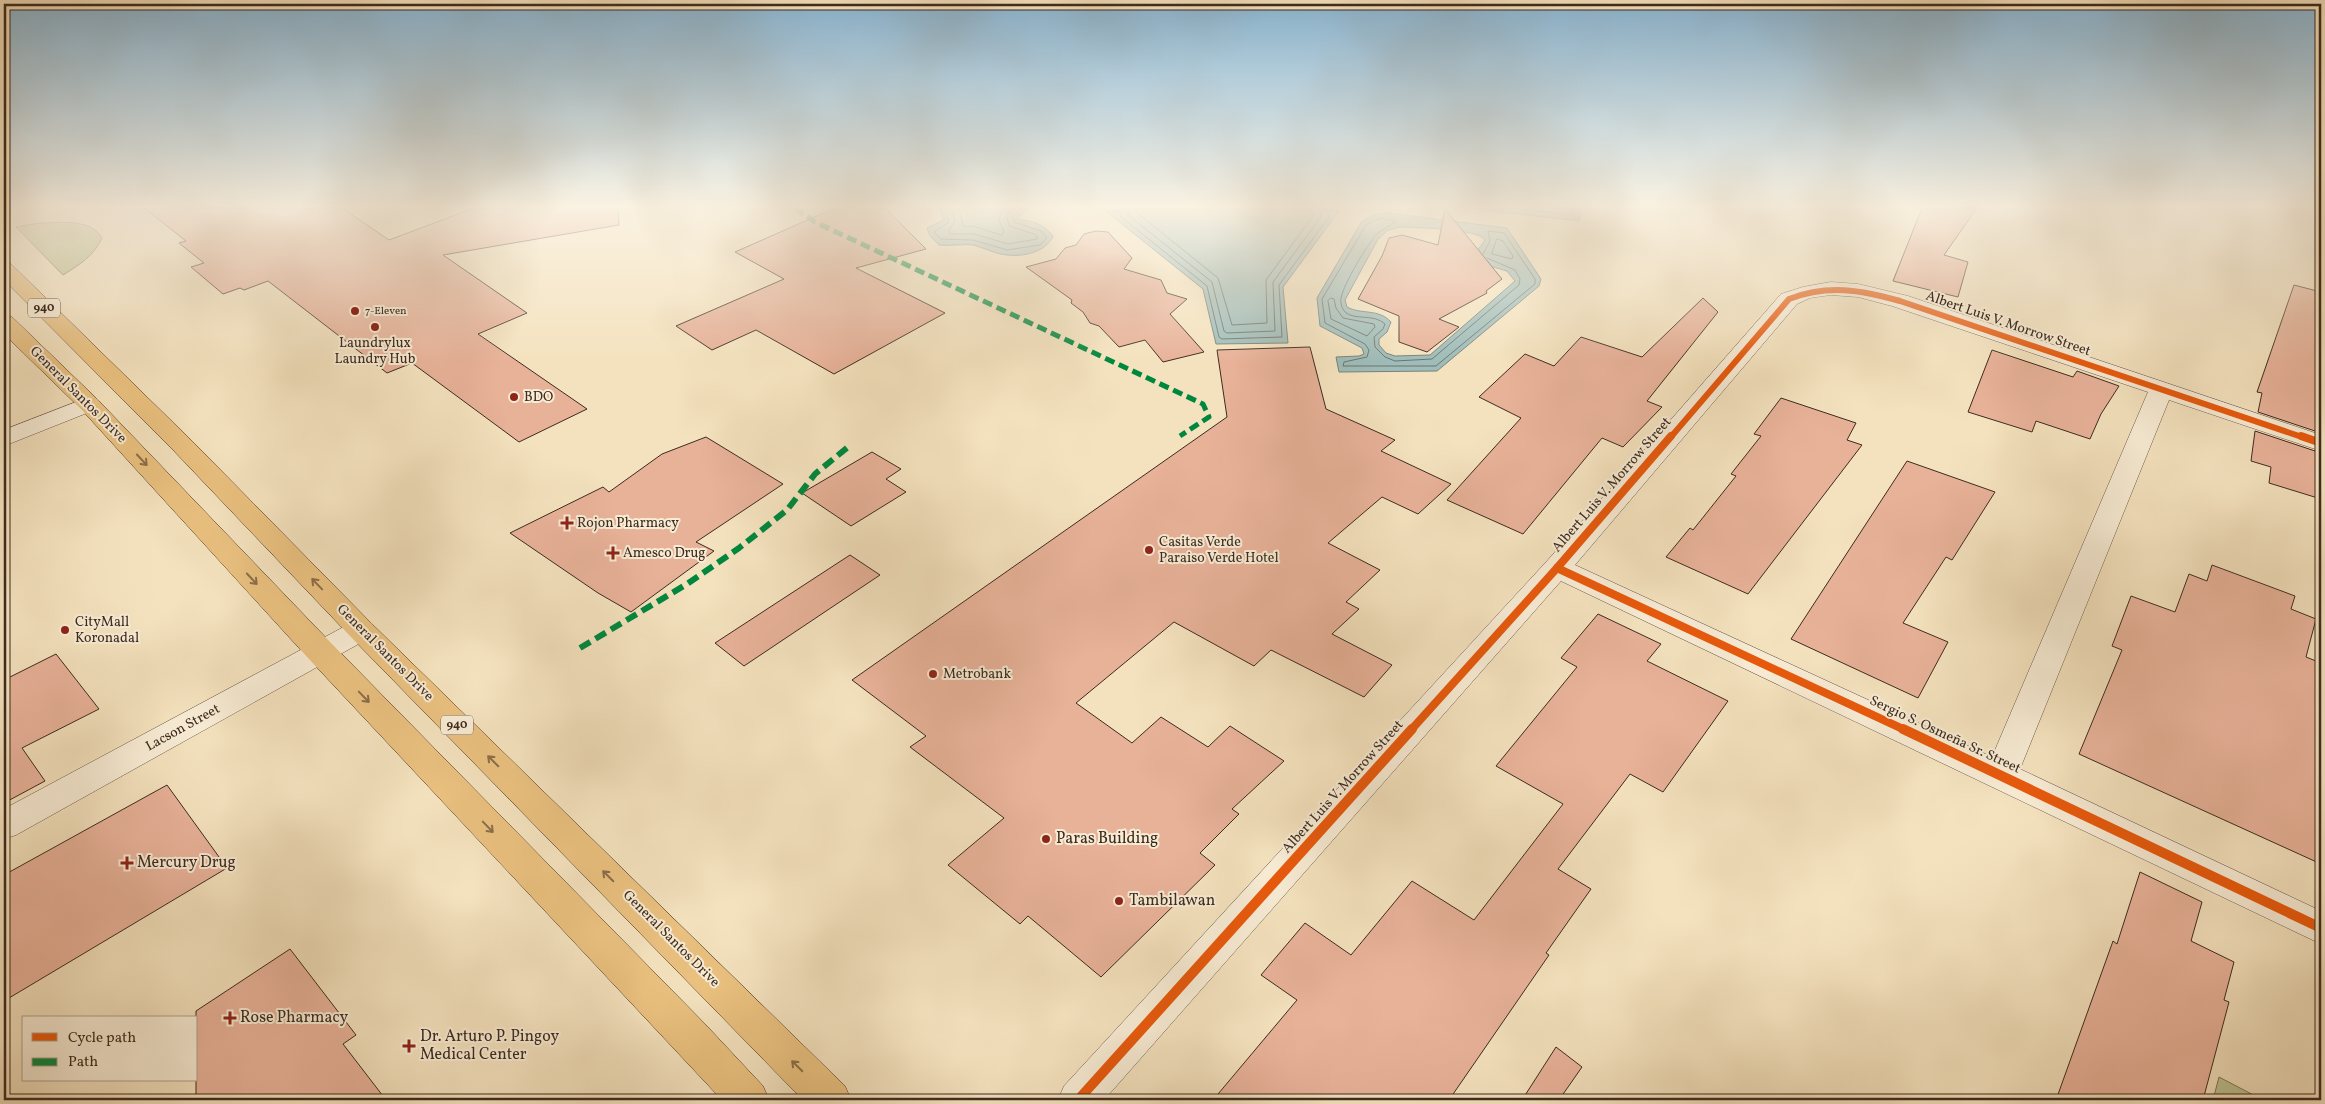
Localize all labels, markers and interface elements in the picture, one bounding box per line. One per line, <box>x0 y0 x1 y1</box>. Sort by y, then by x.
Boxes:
street label: Albert Luis V. Morrow Street <box>1923 287 2093 361</box>
road number: 940 <box>28 298 60 318</box>
place label: 7-Eleven <box>365 304 407 319</box>
marker: 7-Eleven <box>349 305 361 317</box>
marker: Laundrylux Laundry Hub <box>369 321 381 333</box>
place label: Laundrylux Laundry Hub <box>335 334 416 369</box>
street label: General Santos Drive <box>25 342 131 448</box>
place label: BDO <box>524 388 553 407</box>
marker: BDO <box>508 391 520 403</box>
street label: Albert Luis V. Morrow Street <box>1548 413 1676 557</box>
one-way arrow <box>136 454 148 466</box>
place label: Rojon Pharmacy <box>577 514 679 533</box>
marker: Rojon Pharmacy <box>561 517 573 529</box>
place label: Casitas Verde Paraiso Verde Hotel <box>1159 533 1279 568</box>
place label: Amesco Drug <box>623 544 706 563</box>
marker: Casitas Verde Paraiso Verde Hotel <box>1143 544 1155 556</box>
marker: Amesco Drug <box>607 547 619 559</box>
one-way arrow <box>246 572 258 585</box>
one-way arrow <box>311 578 323 590</box>
street label: General Santos Drive <box>332 600 438 706</box>
place label: CityMall Koronadal <box>75 613 139 648</box>
marker: CityMall Koronadal <box>59 624 71 636</box>
place label: Metrobank <box>943 665 1011 684</box>
marker: Metrobank <box>927 668 939 680</box>
one-way arrow <box>358 691 370 703</box>
street label: Sergio S. Osmeña Sr. Street <box>1866 692 2024 778</box>
street label: Lacson Street <box>142 700 224 756</box>
road number: 940 <box>441 716 473 734</box>
street label: Albert Luis V. Morrow Street <box>1278 716 1408 858</box>
one-way arrow <box>487 755 499 768</box>
one-way arrow <box>482 821 494 833</box>
place label: Paras Building <box>1056 828 1158 850</box>
marker: Paras Building <box>1040 833 1052 845</box>
place label: Mercury Drug <box>137 852 236 874</box>
marker: Mercury Drug <box>121 857 133 869</box>
one-way arrow <box>602 870 614 882</box>
street label: General Santos Drive <box>618 886 724 992</box>
place label: Tambilawan <box>1129 890 1215 912</box>
marker: Tambilawan <box>1113 895 1125 907</box>
place label: Rose Pharmacy <box>240 1007 349 1029</box>
marker: Rose Pharmacy <box>224 1012 236 1024</box>
legend <box>22 1016 198 1082</box>
place label: Dr. Arturo P. Pingoy Medical Center <box>420 1026 560 1066</box>
text: Cycle path <box>68 1028 136 1049</box>
marker: Dr. Arturo P. Pingoy Medical Center <box>402 1039 416 1053</box>
text: Path <box>68 1052 98 1073</box>
one-way arrow <box>791 1059 803 1072</box>

